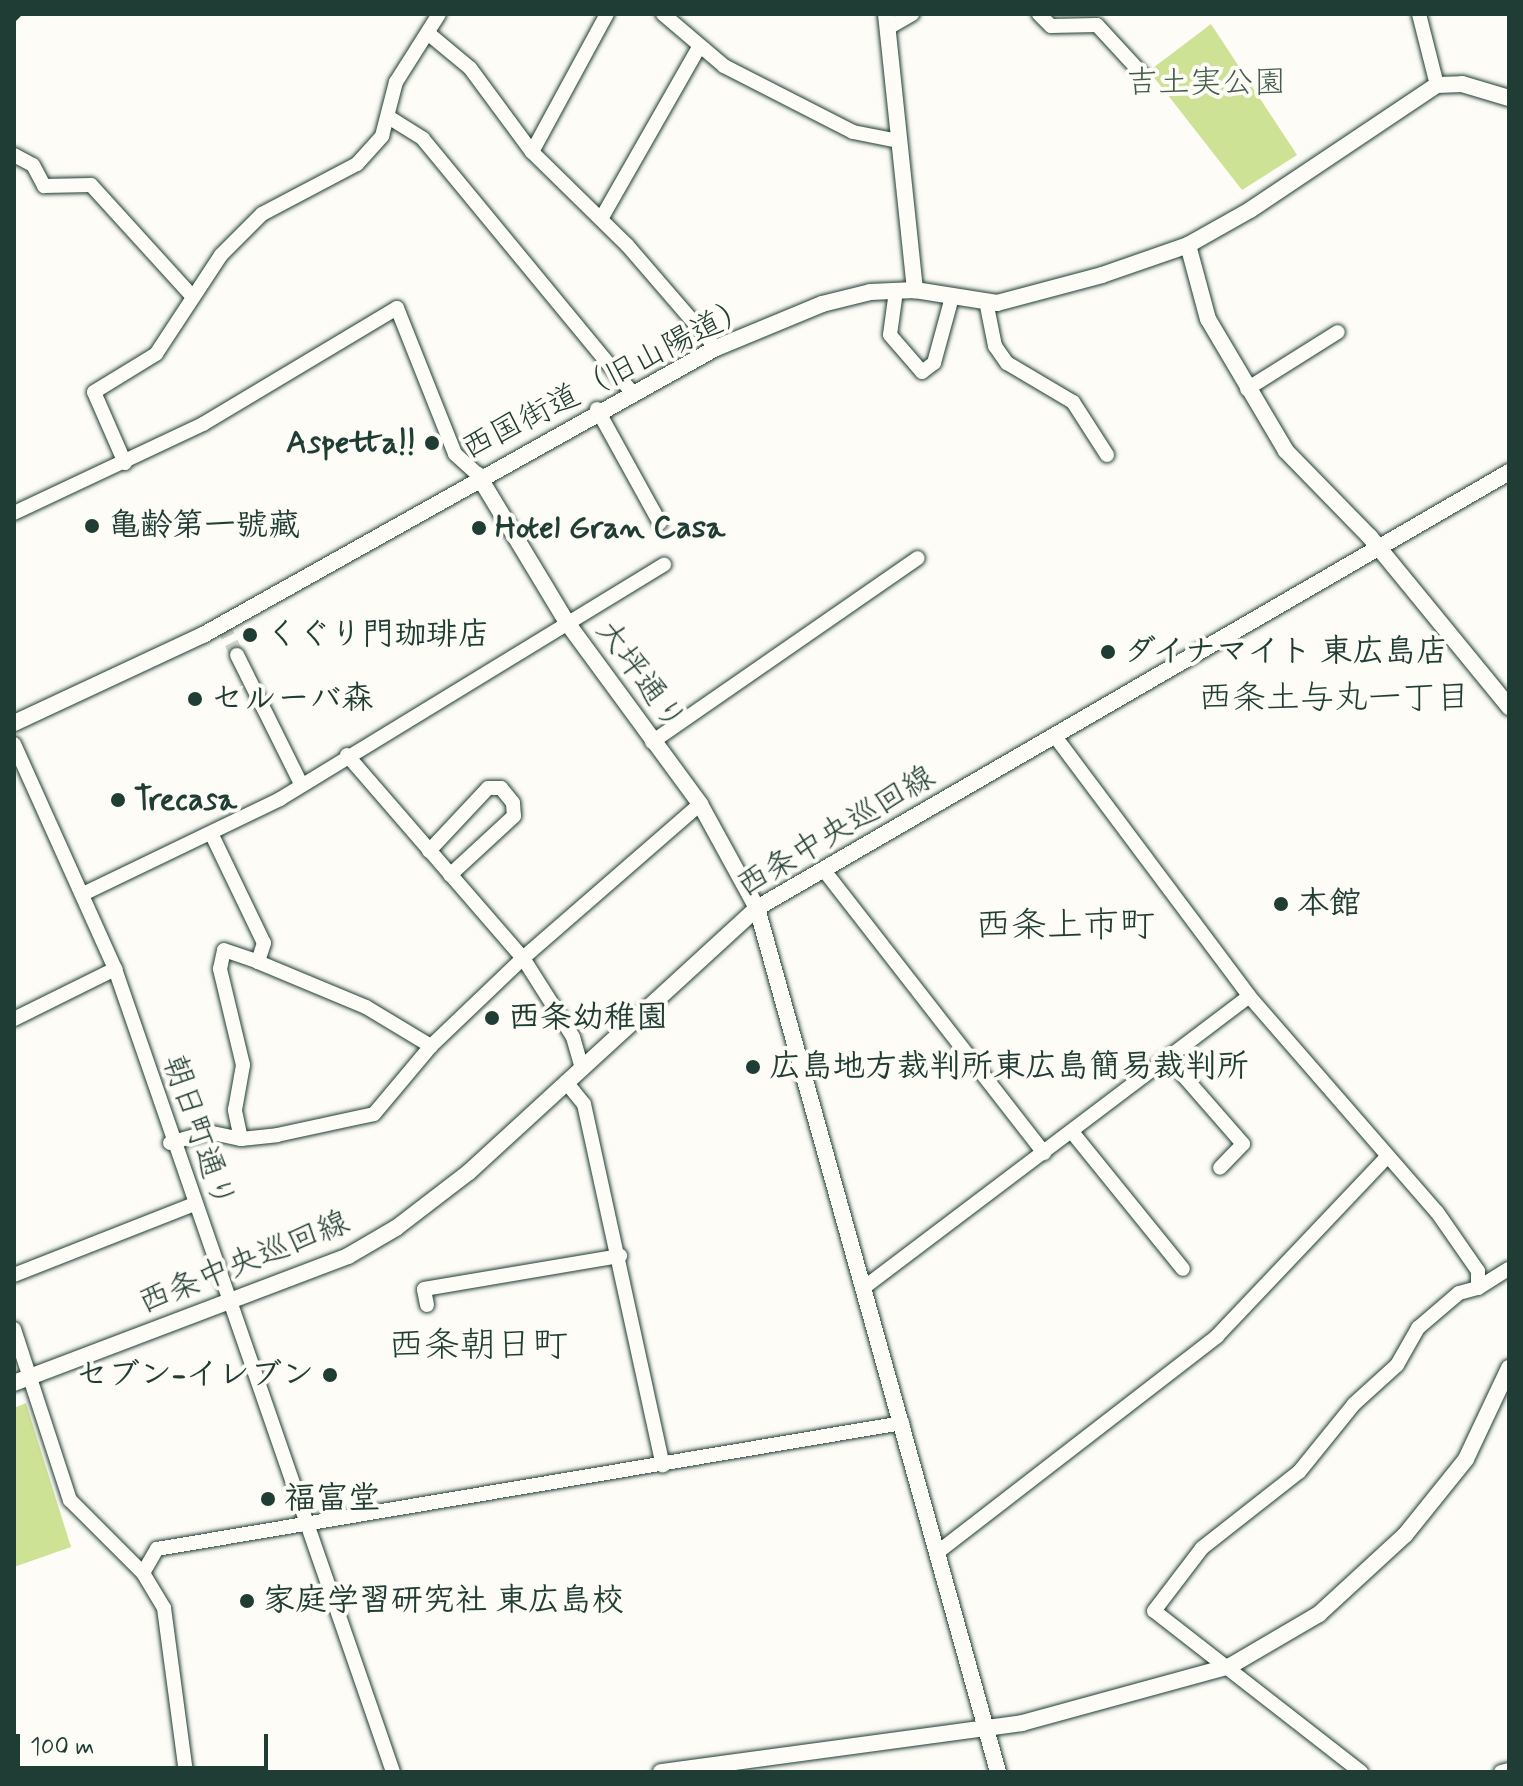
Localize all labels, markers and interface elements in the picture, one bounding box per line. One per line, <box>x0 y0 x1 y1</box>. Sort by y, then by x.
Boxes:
park label: 吉土実公園 <box>1126 64 1286 102</box>
street label: 西国街道（旧山陽道） <box>456 289 758 469</box>
place label: Aspetta!! <box>286 424 416 462</box>
marker: Aspetta!! <box>423 434 441 452</box>
place label: 亀齢第一號藏 <box>108 507 300 545</box>
place label: Hotel Gran Casa <box>495 509 722 547</box>
marker: 亀齢第一號藏 <box>83 517 101 535</box>
marker: Hotel Gran Casa <box>470 519 488 537</box>
street label: 大坪通り <box>587 613 693 739</box>
place label: くぐり門珈琲店 <box>266 616 490 654</box>
marker: くぐり門珈琲店 <box>241 626 259 644</box>
place label: ダイナマイト 東広島店 <box>1124 633 1453 671</box>
marker: ダイナマイト 東広島店 <box>1099 643 1117 661</box>
district label: 西条土与丸一丁目 <box>1198 679 1470 719</box>
place label: セルーバ森 <box>211 680 372 718</box>
marker: セルーバ森 <box>186 690 204 708</box>
street label: 西条中央巡回線 <box>730 758 942 906</box>
place label: Trecasa <box>134 781 237 819</box>
marker: Trecasa <box>109 791 127 809</box>
place label: 本館 <box>1297 885 1361 923</box>
marker: 本館 <box>1272 895 1290 913</box>
district label: 西条上市町 <box>975 905 1155 949</box>
place label: 西条幼稚園 <box>508 999 668 1037</box>
marker: 西条幼稚園 <box>483 1009 501 1027</box>
place label: 広島地方裁判所東広島簡易裁判所 <box>769 1048 1249 1086</box>
street label: 朝日町通り <box>154 1050 242 1214</box>
marker: 広島地方裁判所東広島簡易裁判所 <box>744 1058 762 1076</box>
street label: 西条中央巡回線 <box>133 1203 355 1323</box>
district label: 西条朝日町 <box>388 1325 568 1369</box>
place label: セブン-イレブン <box>76 1356 314 1394</box>
marker: セブン-イレブン <box>321 1366 339 1384</box>
place label: 福富堂 <box>284 1480 380 1518</box>
marker: 福富堂 <box>259 1490 277 1508</box>
place label: 家庭学習研究社 東広島校 <box>263 1582 624 1620</box>
marker: 家庭学習研究社 東広島校 <box>238 1592 256 1610</box>
scale bar <box>20 1718 272 1768</box>
text: 100 m <box>30 1732 94 1763</box>

